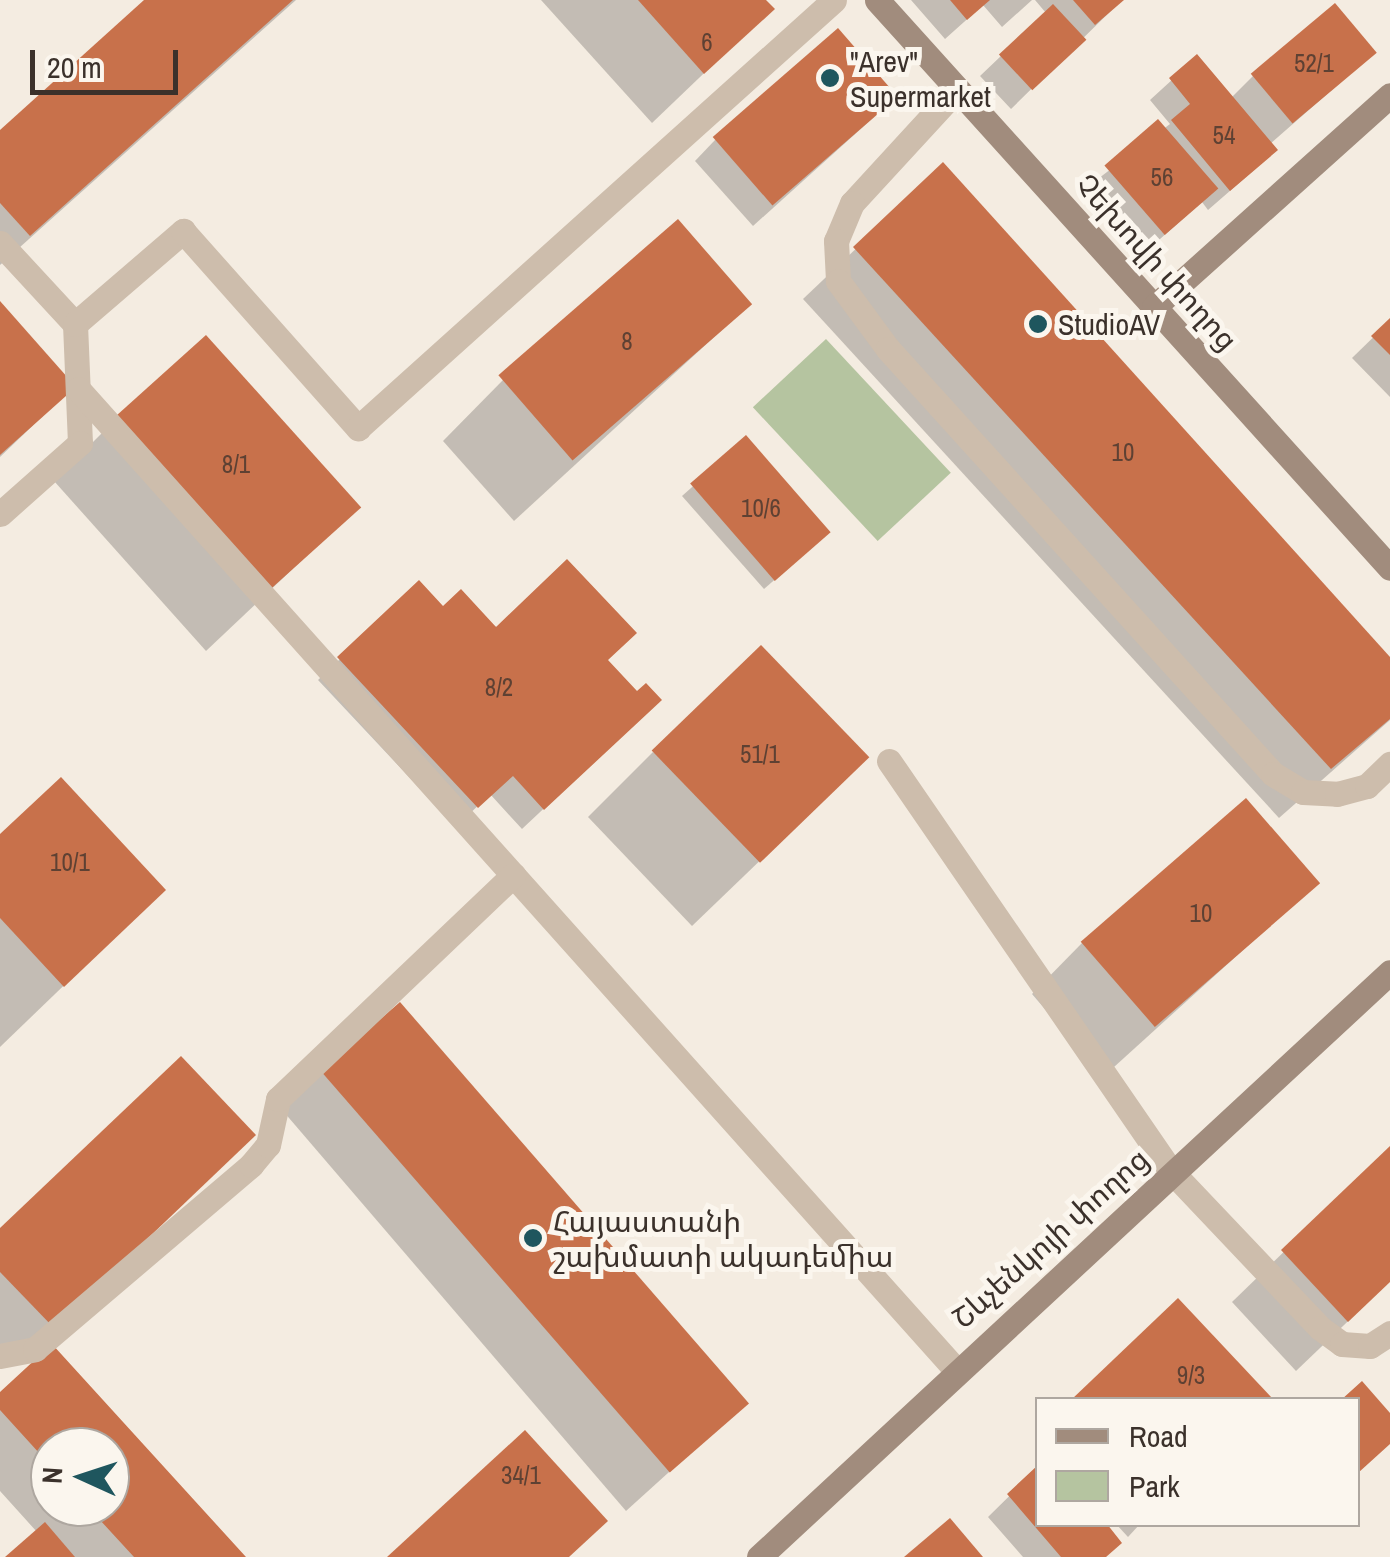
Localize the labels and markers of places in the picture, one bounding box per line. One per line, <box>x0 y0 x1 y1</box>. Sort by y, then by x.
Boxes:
place label: "Arev" Supermarket <box>850 43 991 114</box>
marker: "Arev" Supermarket <box>819 67 841 89</box>
place label: StudioAV <box>1058 306 1160 342</box>
marker: StudioAV <box>1027 313 1049 335</box>
place label: Հայաստանի շախմատի ակադեմիա <box>553 1203 893 1274</box>
marker: Հայաստանի շախմատի ակադեմիա <box>522 1227 544 1249</box>

